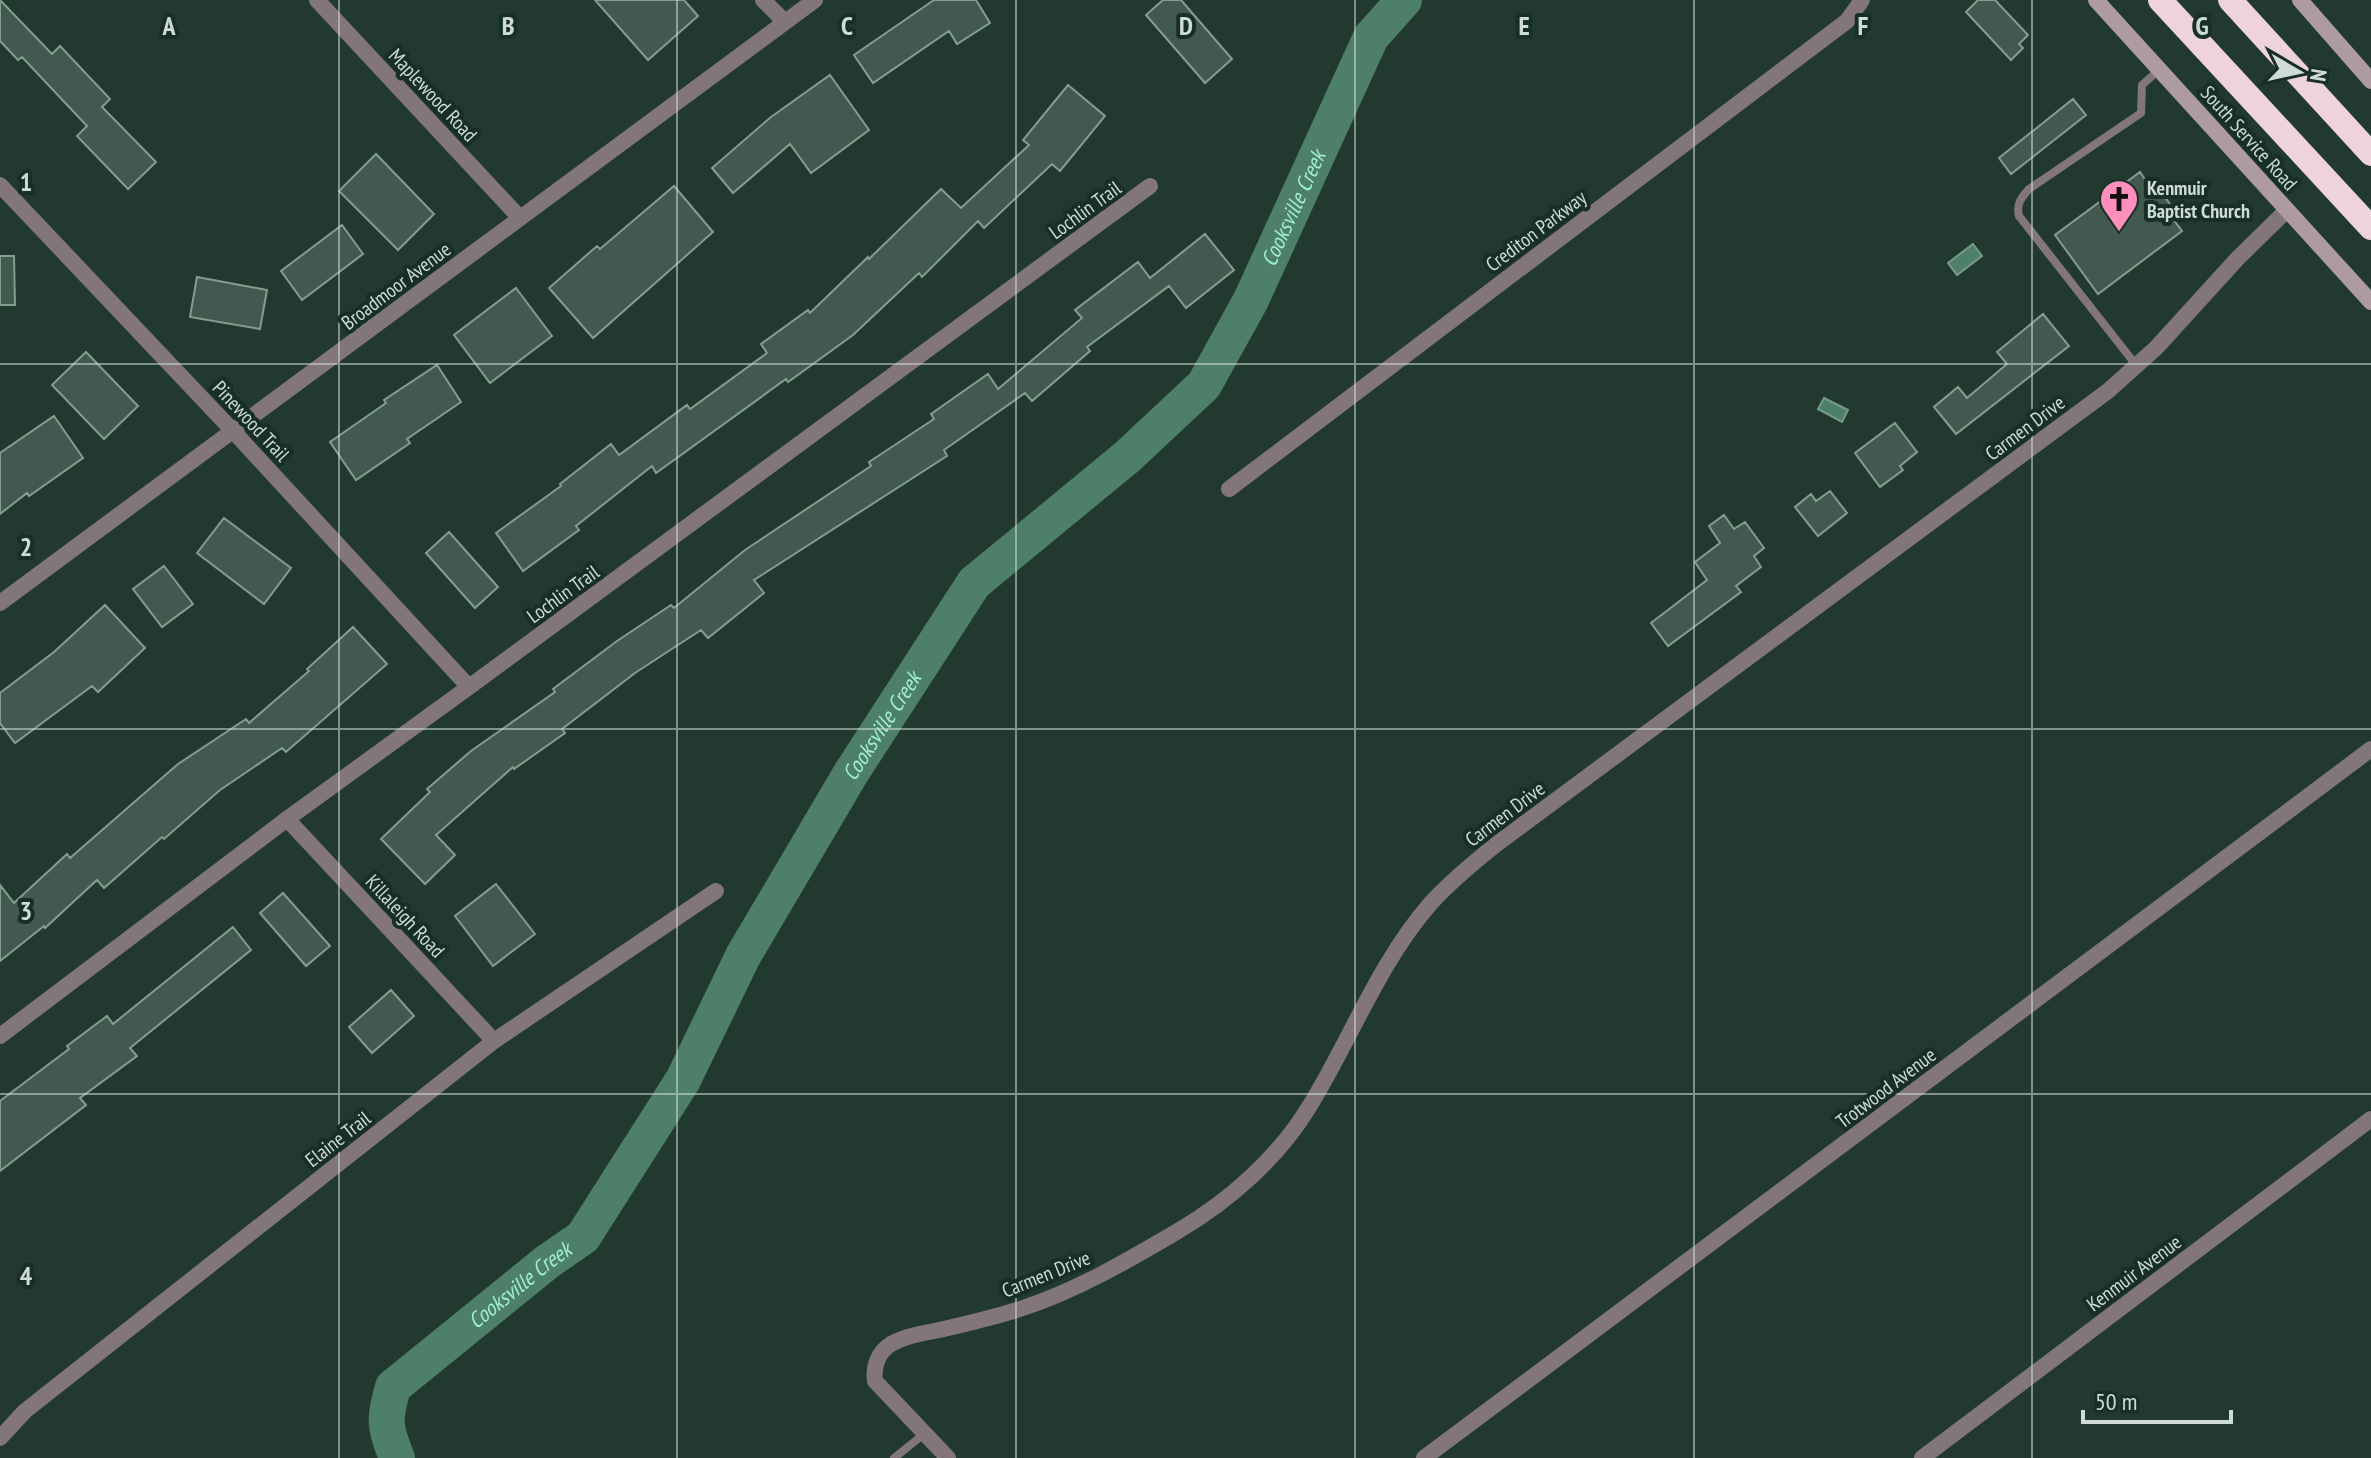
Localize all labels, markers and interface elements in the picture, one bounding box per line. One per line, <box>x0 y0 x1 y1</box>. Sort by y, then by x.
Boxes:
text: A <box>161 9 176 42</box>
text: B <box>502 9 515 42</box>
text: C <box>841 9 853 42</box>
text: D <box>1179 9 1193 42</box>
text: E <box>1518 9 1530 42</box>
text: F <box>1858 9 1869 42</box>
text: G <box>2195 9 2209 42</box>
north arrow <box>2259 32 2339 112</box>
street label: Maplewood Road <box>383 43 483 147</box>
text: N <box>2304 67 2334 83</box>
street label: South Service Road <box>2195 80 2303 196</box>
water label: Cooksville Creek <box>1254 144 1332 270</box>
text: 1 <box>20 165 32 198</box>
street label: Lochlin Trail <box>1044 175 1127 245</box>
place label: Kenmuir Baptist Church <box>2147 175 2250 224</box>
church icon: Kenmuir Baptist Church <box>2098 178 2140 233</box>
street label: Crediton Parkway <box>1480 184 1592 277</box>
street label: Broadmoor Avenue <box>336 236 456 336</box>
street label: Pinewood Trail <box>207 375 295 467</box>
street label: Carmen Drive <box>1980 390 2070 466</box>
text: 2 <box>20 530 32 563</box>
street label: Lochlin Trail <box>522 559 605 629</box>
water label: Cooksville Creek <box>836 664 928 785</box>
street label: Carmen Drive <box>1460 776 1550 852</box>
street label: Killaleigh Road <box>360 869 450 963</box>
text: 3 <box>20 894 32 927</box>
street label: Trotwood Avenue <box>1831 1042 1941 1134</box>
street label: Elaine Trail <box>300 1105 376 1173</box>
street label: Kenmuir Avenue <box>2081 1229 2187 1317</box>
water label: Cooksville Creek <box>462 1234 579 1334</box>
street label: Carmen Drive <box>998 1245 1094 1303</box>
text: 4 <box>20 1259 33 1292</box>
scale bar <box>2083 1374 2231 1424</box>
text: 50 m <box>2095 1386 2137 1417</box>

